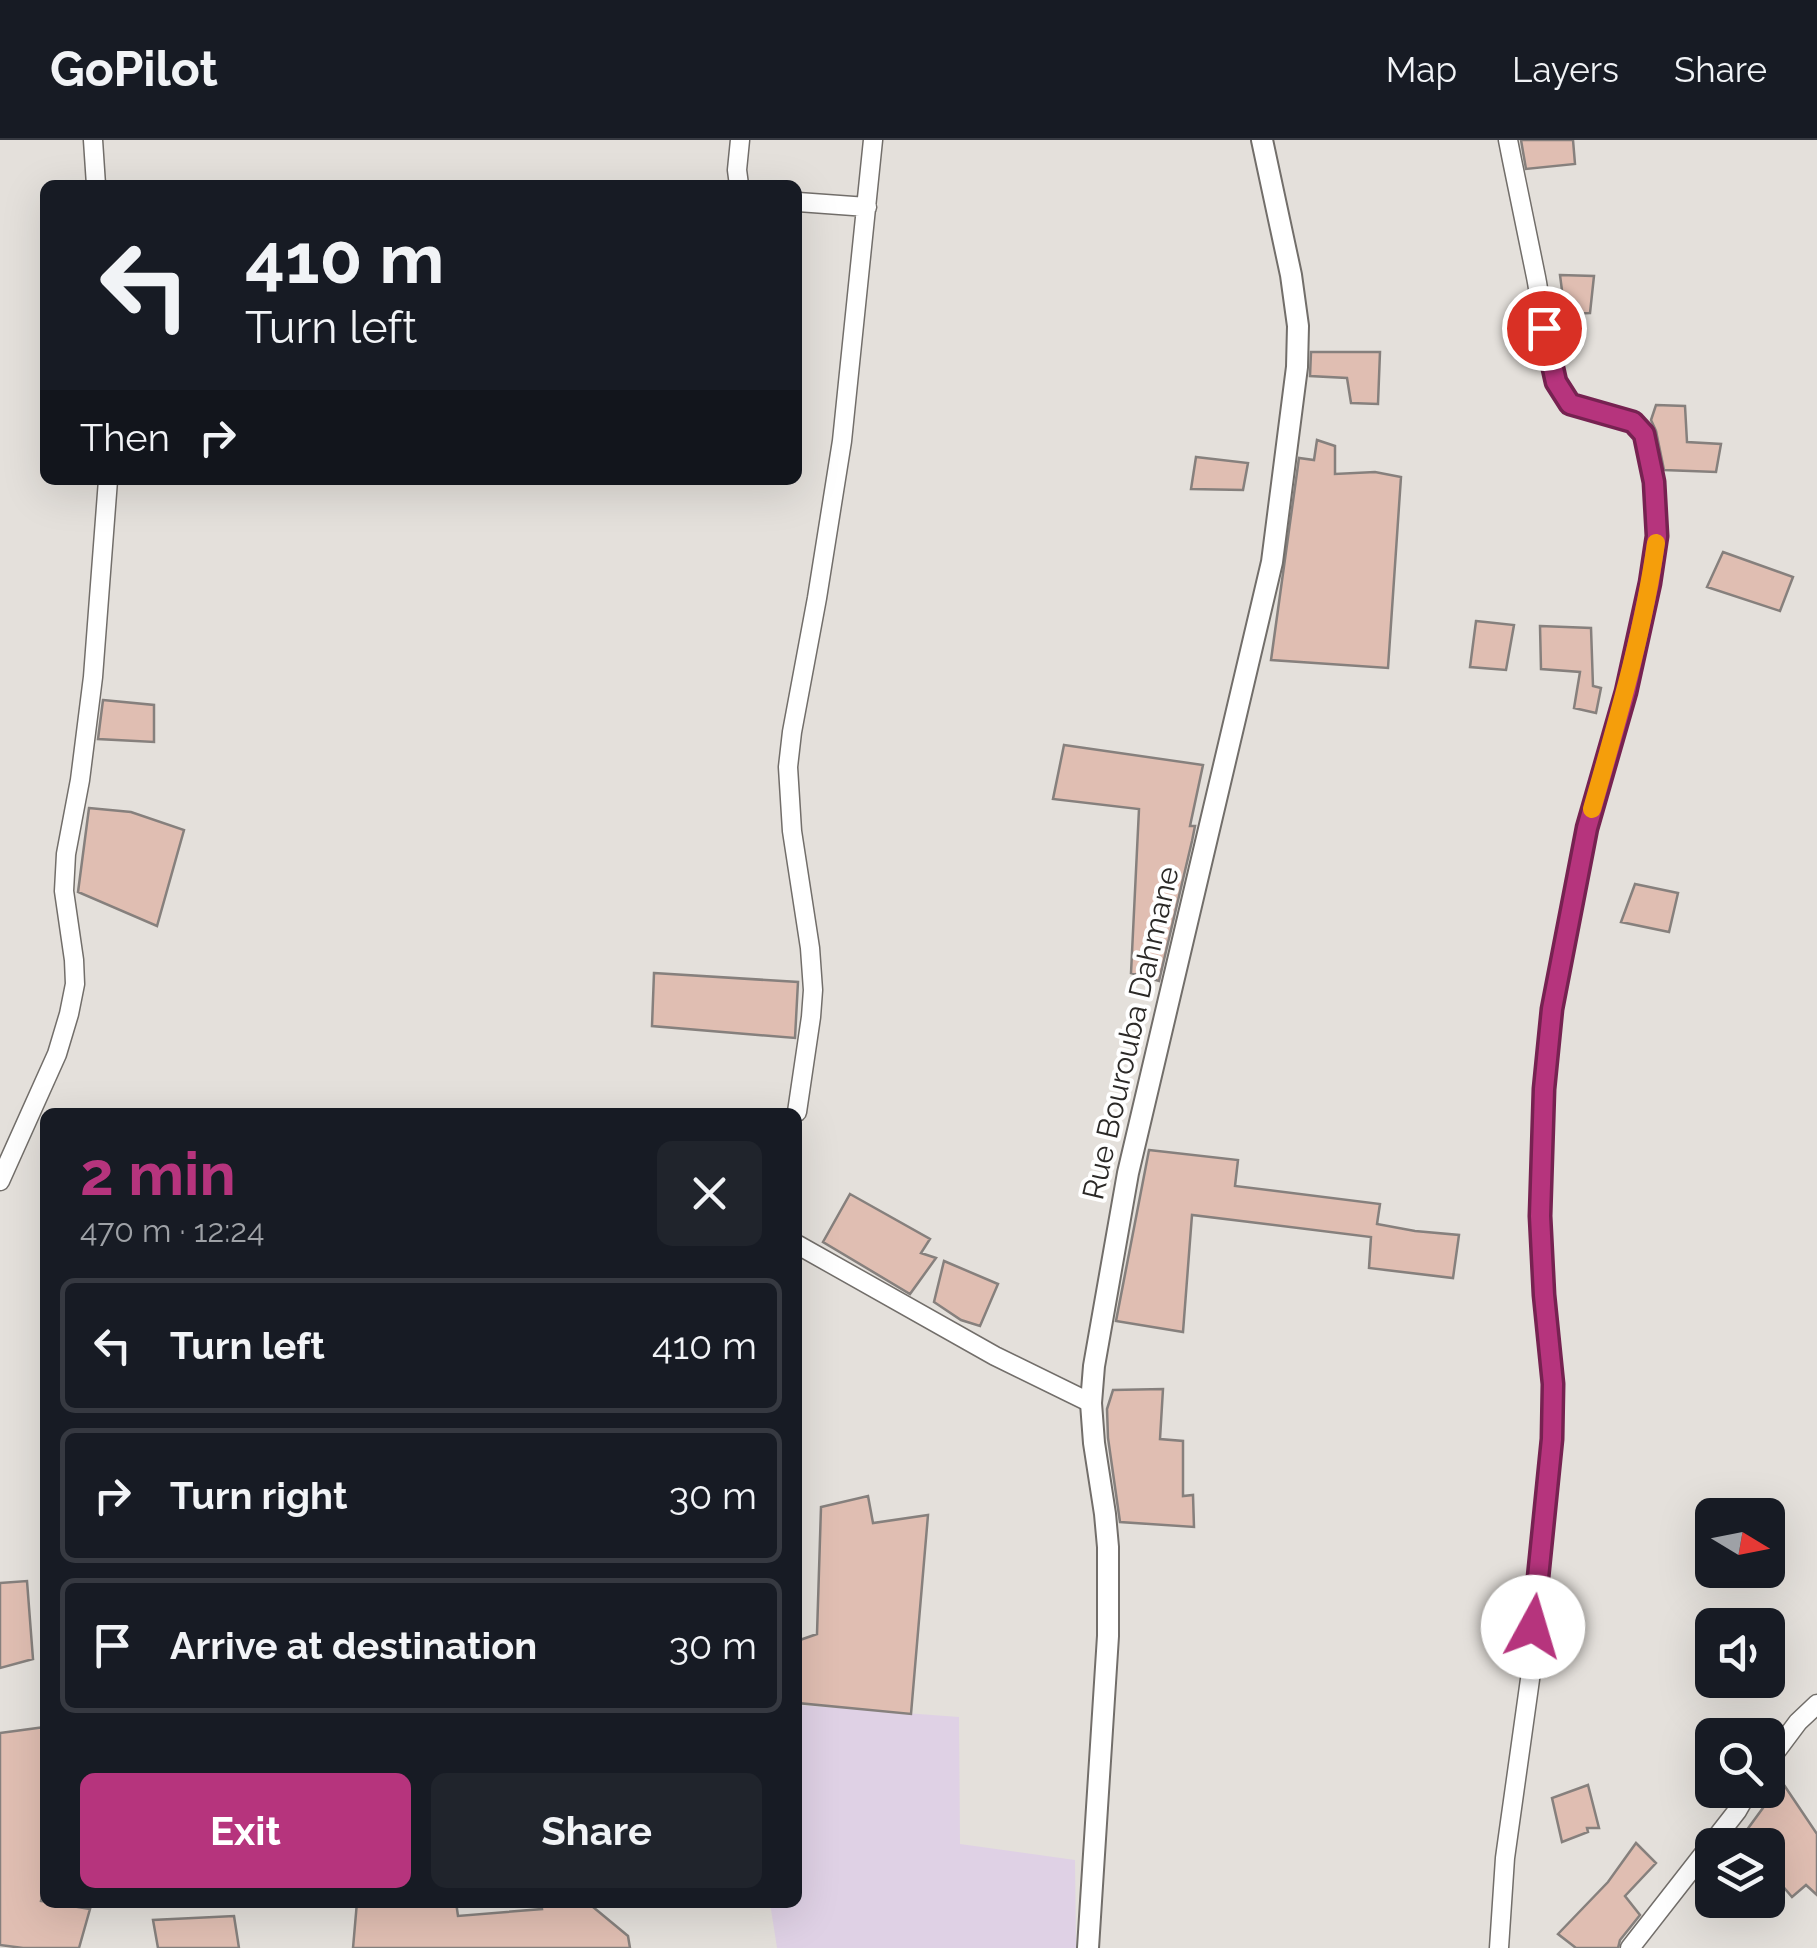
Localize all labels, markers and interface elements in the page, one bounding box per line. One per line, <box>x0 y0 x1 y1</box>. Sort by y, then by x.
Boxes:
text: GoPilot <box>50 41 218 97</box>
text: Map <box>1386 49 1457 90</box>
text: Layers <box>1512 49 1619 90</box>
text: Share <box>1674 49 1767 90</box>
text: 410 m <box>245 217 445 299</box>
icon: left <box>80 220 210 350</box>
pin <box>1502 286 1587 371</box>
text: Turn left <box>245 301 417 354</box>
icon: arrive <box>1517 301 1572 356</box>
icon: right <box>190 410 245 465</box>
text: Then <box>80 415 170 460</box>
street label: Rue Bourouba Dahmane <box>1075 863 1186 1203</box>
text: 2 min <box>80 1139 236 1209</box>
button: close <box>657 1141 762 1246</box>
text: 470 m · 12:24 <box>80 1212 264 1249</box>
icon: left <box>85 1318 140 1373</box>
text: Turn left <box>170 1323 325 1368</box>
text: 410 m <box>652 1323 757 1368</box>
icon: right <box>85 1468 140 1523</box>
text: Turn right <box>170 1473 347 1518</box>
text: 30 m <box>669 1473 757 1518</box>
north arrow <box>1695 1498 1785 1588</box>
map controls <box>1695 1498 1785 1918</box>
position arrow <box>1481 1575 1585 1679</box>
button: sound <box>1695 1608 1785 1698</box>
icon: arrive <box>85 1618 140 1673</box>
text: Arrive at destination <box>170 1623 537 1668</box>
text: 30 m <box>669 1623 757 1668</box>
button: search <box>1695 1718 1785 1808</box>
button: Exit <box>80 1773 411 1888</box>
button: Share <box>431 1773 762 1888</box>
button: layers <box>1695 1828 1785 1918</box>

